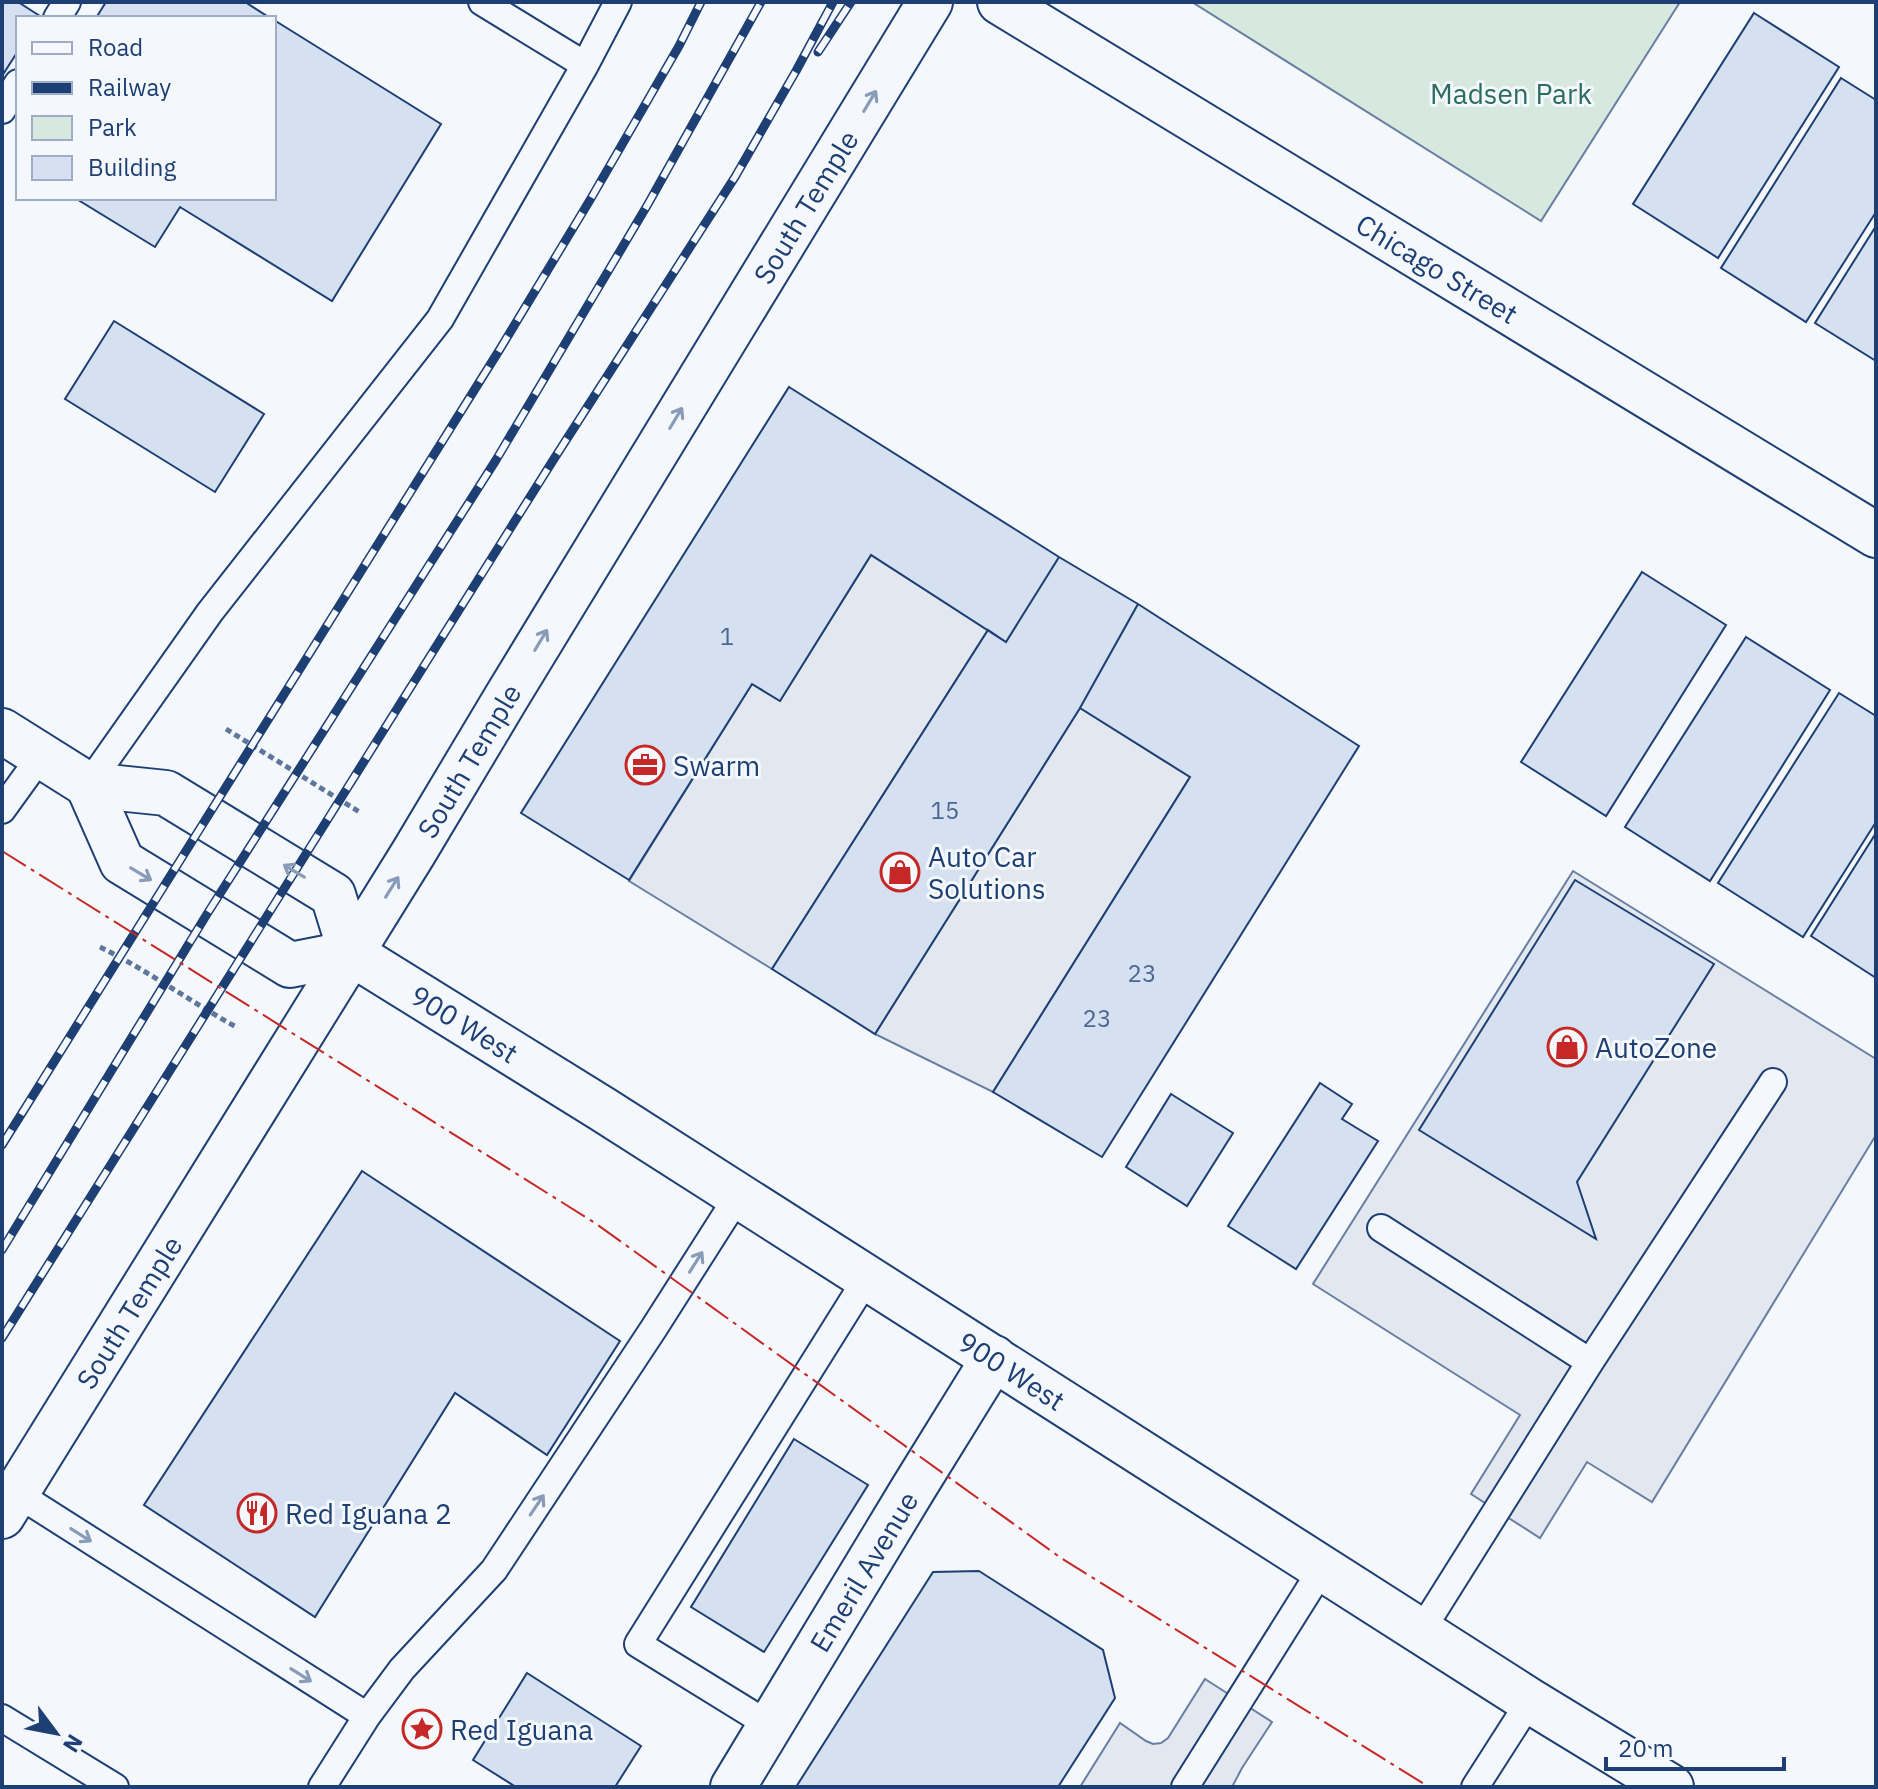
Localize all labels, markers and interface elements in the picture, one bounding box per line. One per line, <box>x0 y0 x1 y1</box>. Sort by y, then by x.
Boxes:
legend <box>16 16 276 200</box>
text: Road <box>88 31 143 63</box>
text: Railway <box>88 71 171 103</box>
park label: Madsen Park <box>1430 75 1592 112</box>
one-way arrow <box>863 90 879 113</box>
text: Park <box>88 111 137 143</box>
street label: South Temple <box>744 123 866 291</box>
text: Building <box>88 151 176 183</box>
street label: Chicago Street <box>1350 205 1525 332</box>
one-way arrow <box>669 407 685 430</box>
house number: 1 <box>720 620 734 652</box>
one-way arrow <box>533 629 549 652</box>
street label: South Temple <box>408 676 529 844</box>
office icon: Swarm <box>624 744 666 786</box>
place label: Swarm <box>673 747 760 784</box>
house number: 15 <box>931 794 959 826</box>
place label: Auto Car Solutions <box>928 838 1046 907</box>
shop icon: Auto Car Solutions <box>879 851 921 893</box>
one-way arrow <box>283 863 306 879</box>
one-way arrow <box>129 866 152 882</box>
one-way arrow <box>385 876 401 899</box>
house number: 23 <box>1128 957 1156 989</box>
street label: 900 West <box>404 976 525 1071</box>
house number: 23 <box>1083 1002 1111 1034</box>
shop icon: AutoZone <box>1546 1026 1588 1068</box>
place label: AutoZone <box>1595 1029 1717 1066</box>
street label: South Temple <box>67 1229 190 1396</box>
one-way arrow <box>687 1252 704 1274</box>
street label: 900 West <box>951 1322 1073 1418</box>
street label: Emeril Avenue <box>801 1484 926 1658</box>
restaurant icon: Red Iguana 2 <box>236 1492 278 1534</box>
one-way arrow <box>529 1494 545 1516</box>
place label: Red Iguana 2 <box>285 1495 452 1532</box>
one-way arrow <box>69 1528 92 1544</box>
one-way arrow <box>289 1667 312 1683</box>
north arrow <box>16 1693 96 1773</box>
place icon: Red Iguana <box>401 1708 443 1750</box>
place label: Red Iguana <box>450 1711 593 1748</box>
scale bar <box>1606 1721 1784 1771</box>
text: N <box>57 1729 90 1758</box>
text: 20 m <box>1618 1732 1673 1764</box>

